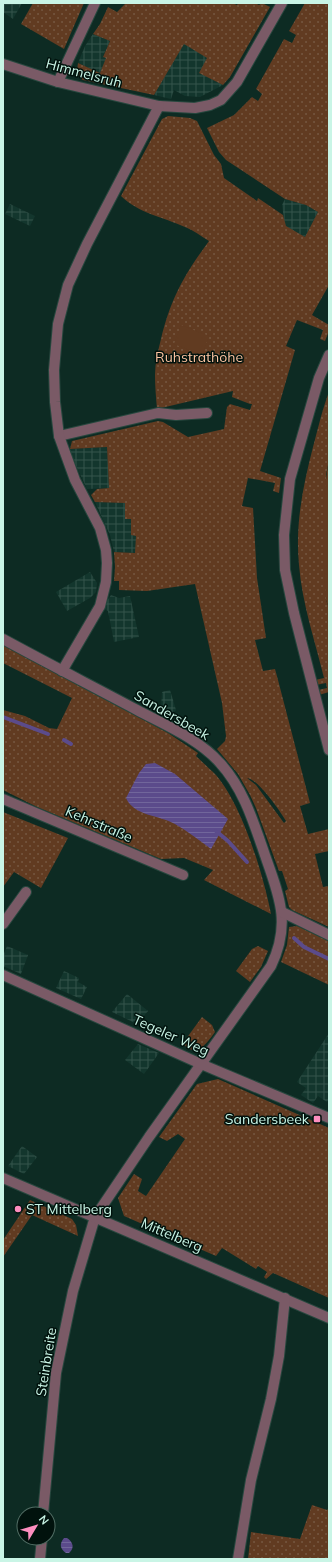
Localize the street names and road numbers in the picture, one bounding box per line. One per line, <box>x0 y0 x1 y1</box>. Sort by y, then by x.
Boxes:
street label: Himmelsruh <box>44 54 124 92</box>
street label: Sandersbeek <box>131 686 214 744</box>
street label: Kehrstraße <box>63 802 135 846</box>
street label: Tegeler Weg <box>130 1010 212 1060</box>
street label: Mittelberg <box>138 1214 206 1256</box>
street label: Steinbreite <box>32 1326 60 1398</box>

